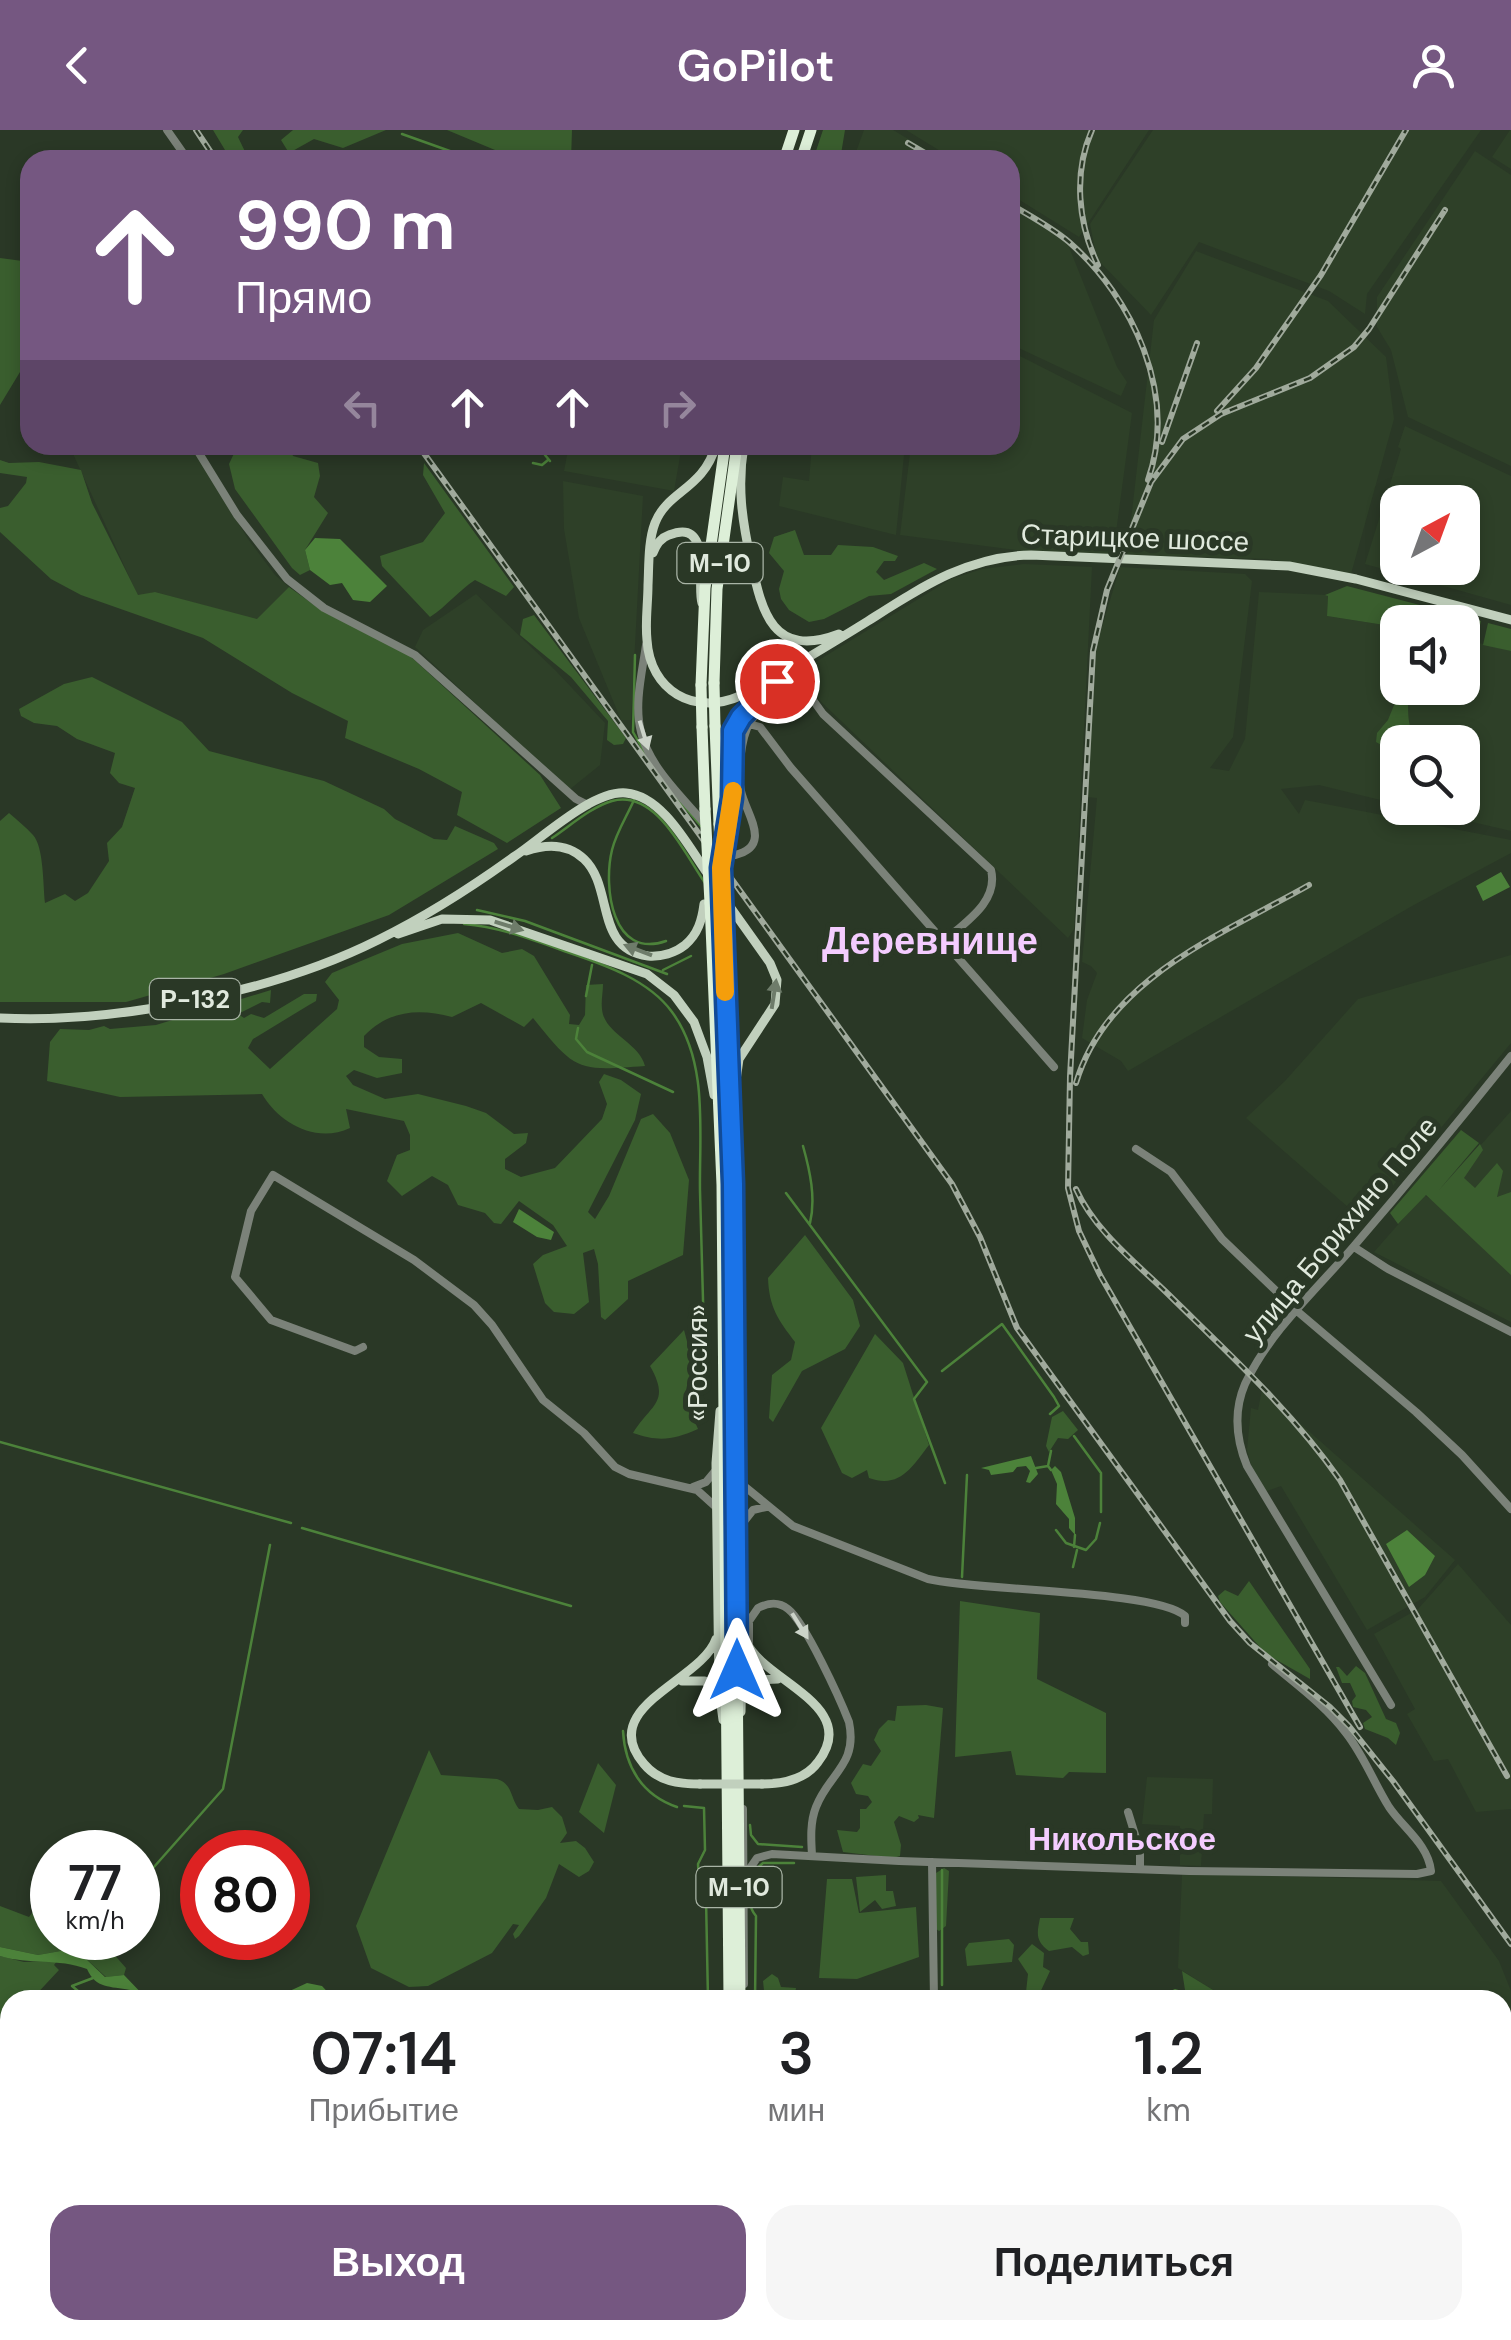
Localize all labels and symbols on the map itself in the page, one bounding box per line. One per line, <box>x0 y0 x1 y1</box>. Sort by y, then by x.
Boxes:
north arrow <box>1380 485 1480 585</box>
street label: Старицкое шоссе <box>1020 516 1250 560</box>
road number: М-10 <box>678 543 762 583</box>
pin <box>735 639 820 724</box>
one-way arrow <box>637 720 652 750</box>
district label: Деревнище <box>822 916 1038 966</box>
one-way arrow <box>494 919 525 934</box>
one-way arrow <box>623 942 653 957</box>
one-way arrow <box>766 978 782 1009</box>
road number: Р-132 <box>150 979 240 1019</box>
street label: улица Борихино Поле <box>1234 1109 1446 1351</box>
street label: «Россия» <box>679 1304 716 1422</box>
one-way arrow <box>790 1613 808 1640</box>
position arrow <box>685 1618 789 1722</box>
district label: Никольское <box>1028 1818 1216 1860</box>
speed limit sign: 80 <box>180 1830 310 1960</box>
road number: М-10 <box>696 1867 782 1907</box>

